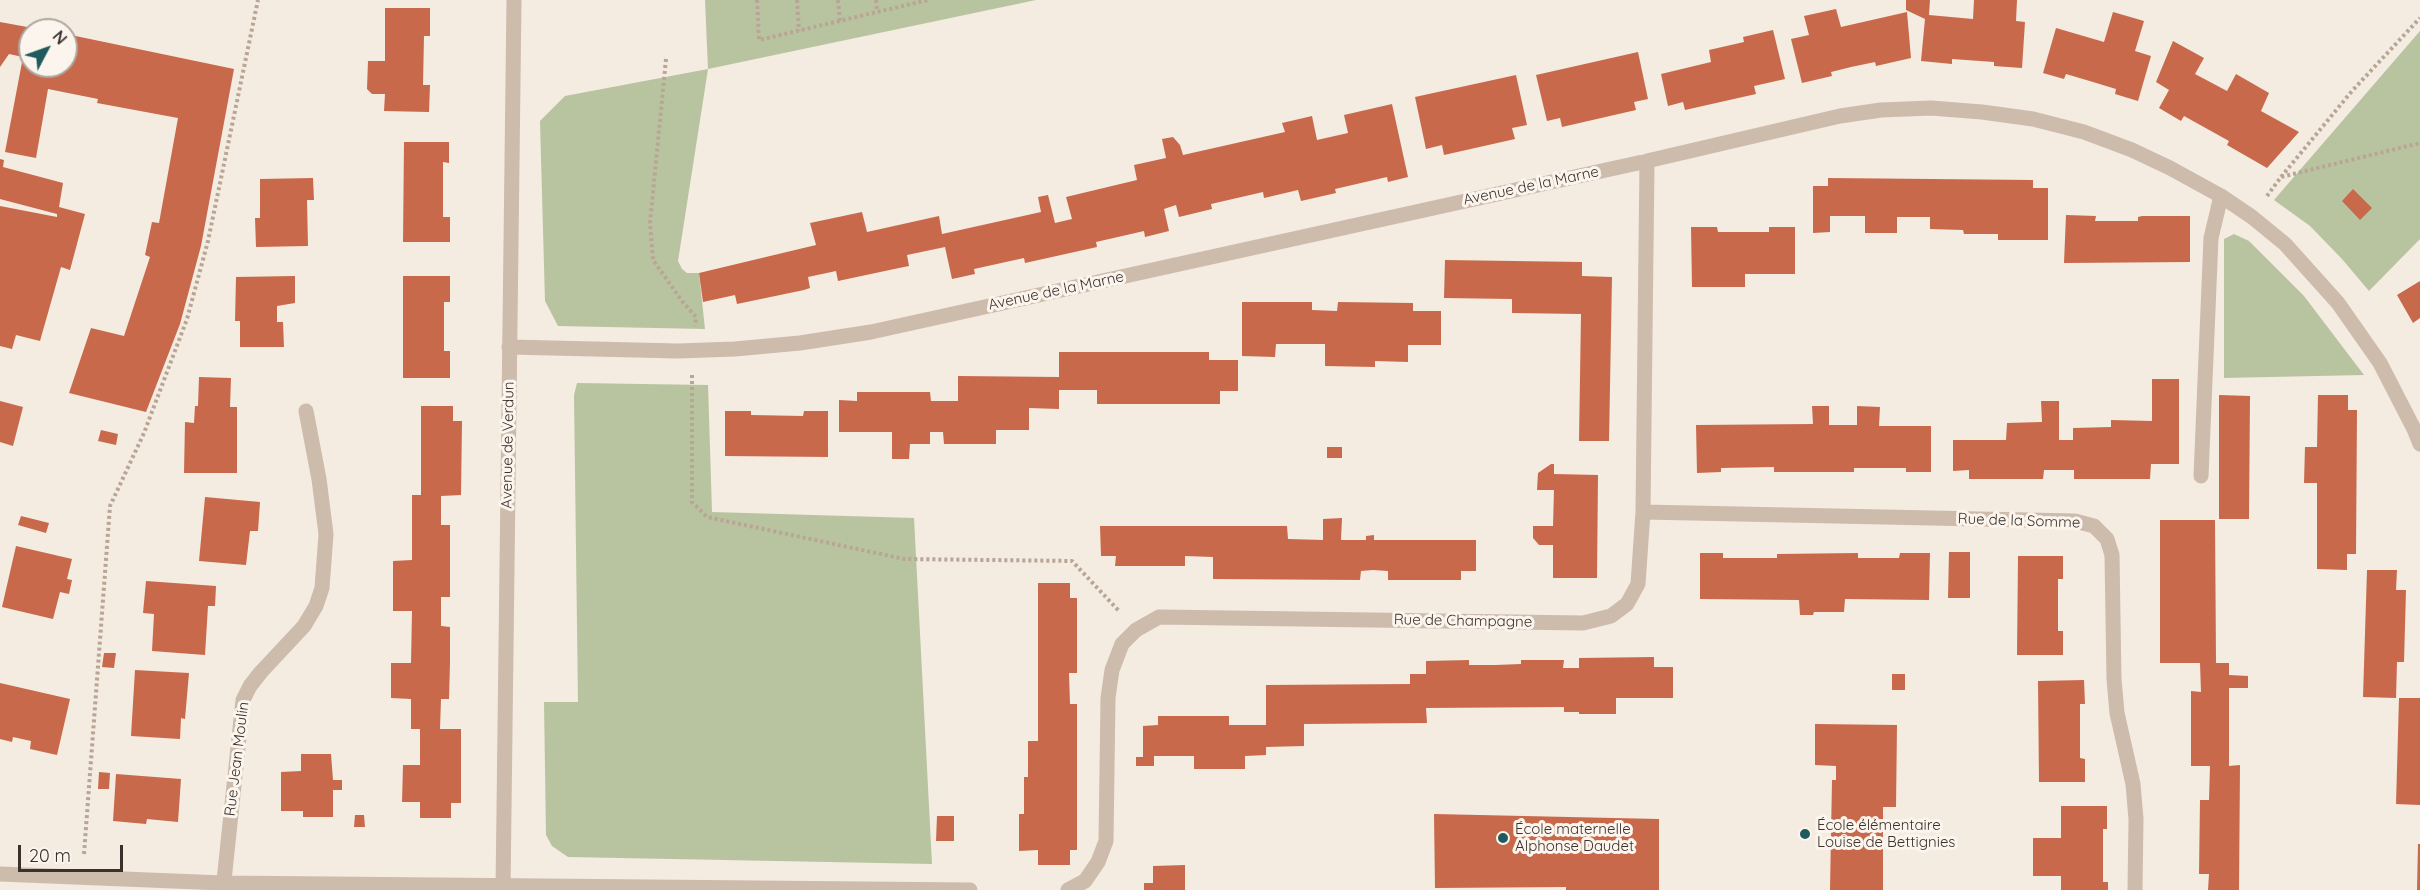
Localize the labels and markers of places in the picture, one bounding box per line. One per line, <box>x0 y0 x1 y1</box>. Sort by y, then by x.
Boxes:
place label: École élémentaire Louise de Bettignies <box>1817 816 1955 851</box>
place label: École maternelle Alphonse Daudet <box>1515 820 1634 855</box>
marker: École élémentaire Louise de Bettignies <box>1798 827 1812 841</box>
marker: École maternelle Alphonse Daudet <box>1496 831 1510 845</box>

